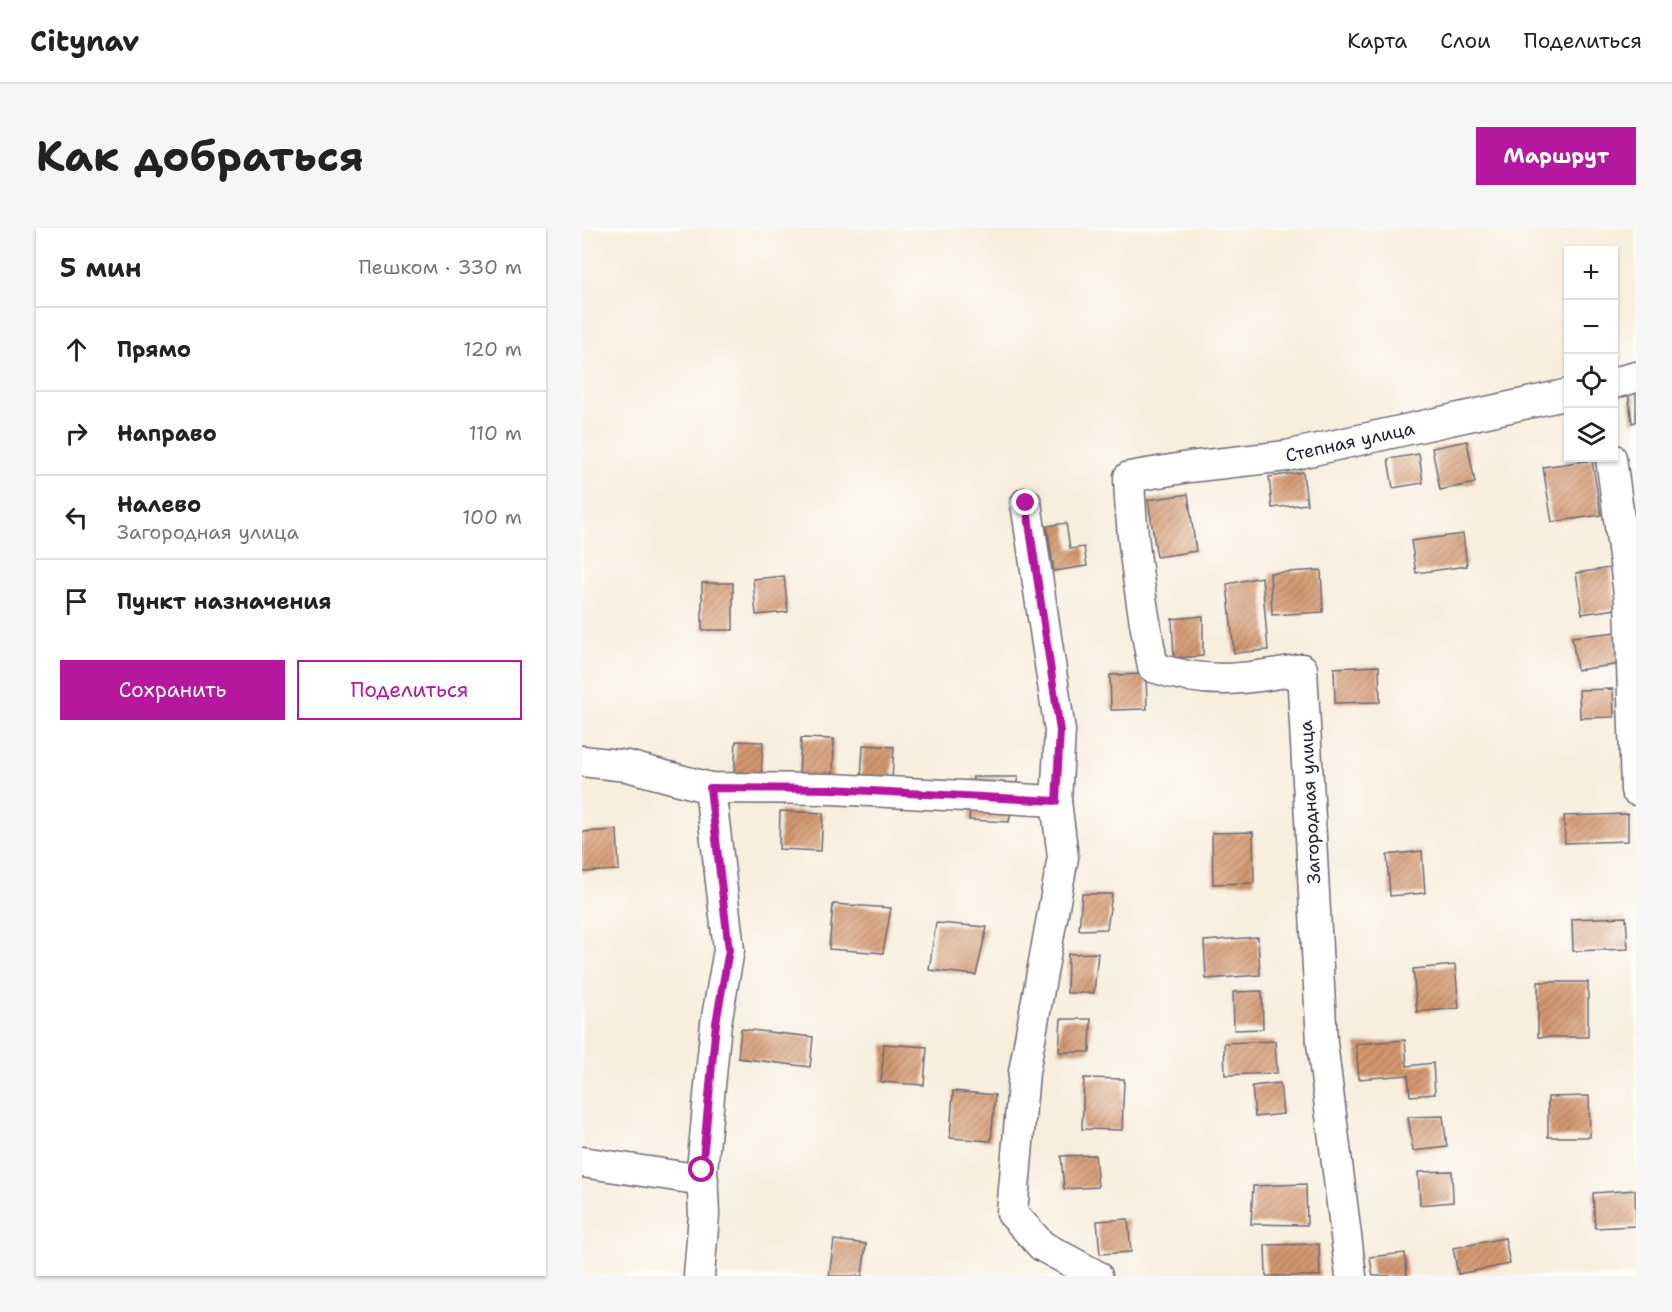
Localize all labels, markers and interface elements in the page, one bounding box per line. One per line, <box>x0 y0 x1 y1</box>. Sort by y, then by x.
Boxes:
text: Citynav <box>30 22 139 60</box>
text: Карта <box>1347 27 1407 55</box>
text: Слои <box>1440 27 1491 55</box>
text: Поделиться <box>1524 27 1642 55</box>
button: Маршрут <box>1476 127 1636 185</box>
text: Как добраться <box>36 128 364 184</box>
map controls <box>1564 246 1618 462</box>
button: + <box>1564 246 1618 300</box>
text: 5 мин <box>60 250 141 285</box>
text: Пешком · 330 m <box>358 254 522 280</box>
button: − <box>1564 300 1618 354</box>
icon: ahead <box>60 333 93 366</box>
text: Прямо <box>117 335 191 364</box>
text: 120 m <box>463 336 522 362</box>
button: locate <box>1564 354 1618 408</box>
button: layers <box>1564 408 1618 462</box>
street label: Степная улица <box>1283 416 1417 468</box>
icon: right <box>60 417 93 450</box>
text: Направо <box>117 419 217 448</box>
text: 110 m <box>468 420 522 446</box>
route end <box>1012 489 1038 515</box>
text: Налево <box>117 490 201 519</box>
icon: left <box>60 501 93 534</box>
text: 100 m <box>462 504 522 530</box>
text: Загородная улица <box>117 519 299 545</box>
icon: arrive <box>60 585 93 618</box>
text: Пункт назначения <box>117 587 331 616</box>
button: Сохранить <box>60 660 285 720</box>
button: Поделиться <box>297 660 522 720</box>
street label: Загородная улица <box>1294 720 1326 884</box>
route start <box>688 1156 714 1182</box>

